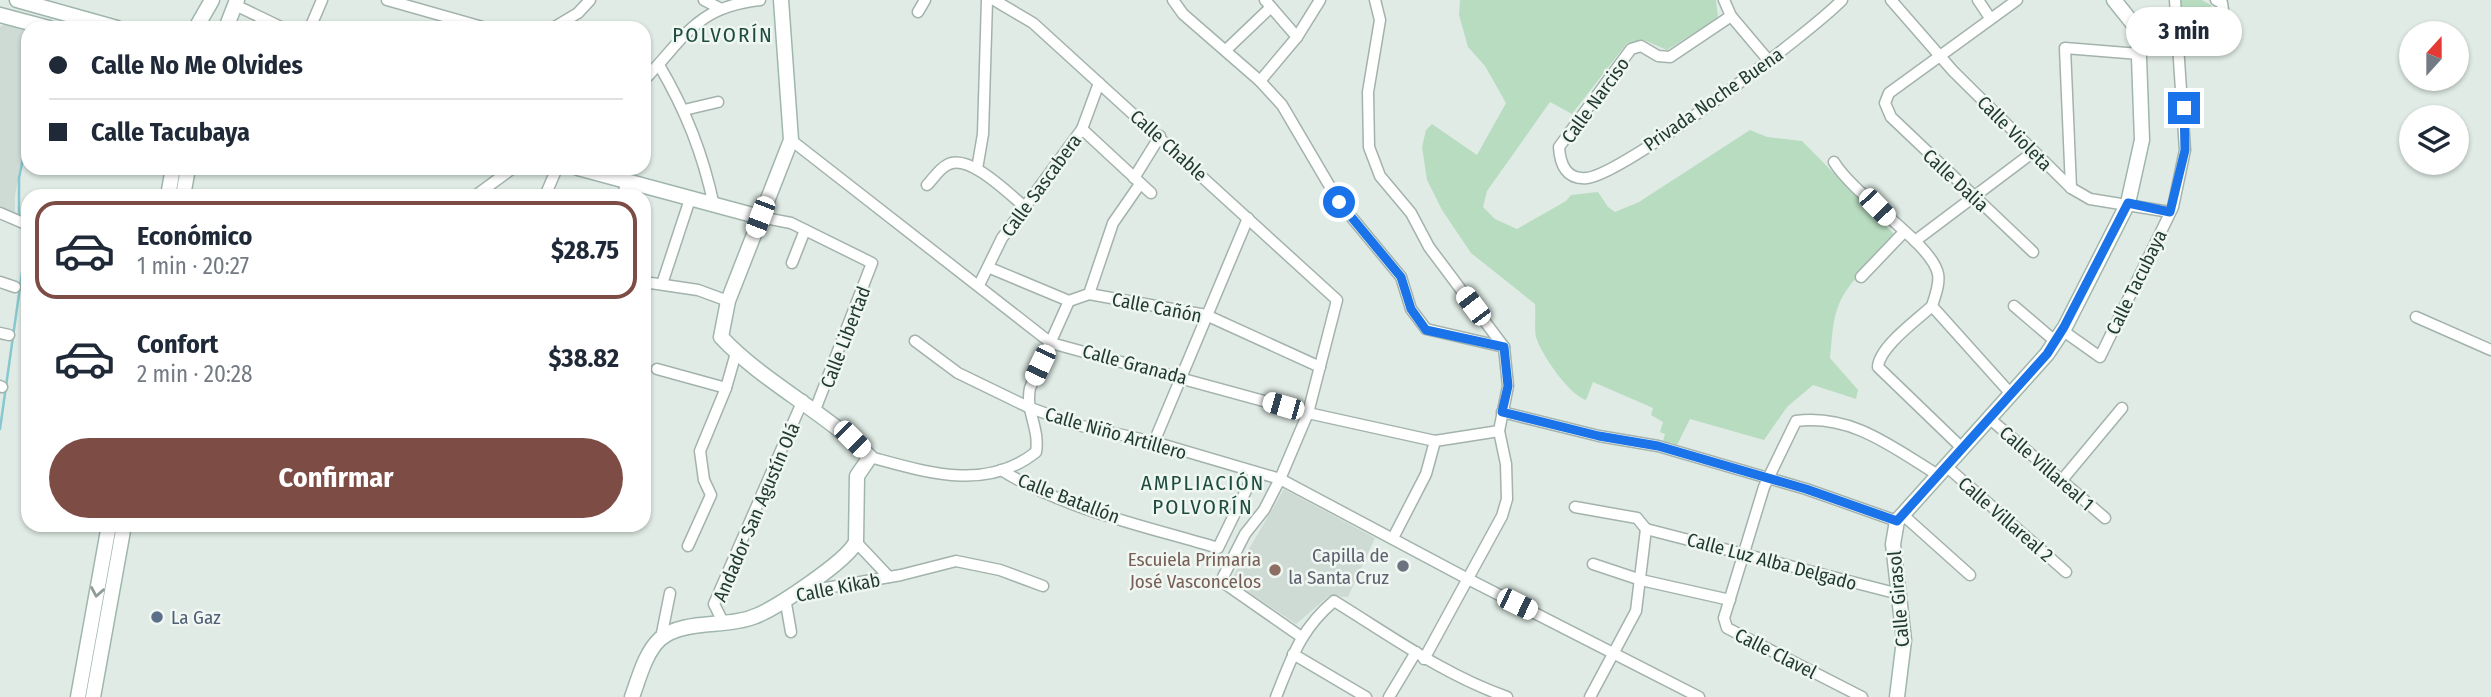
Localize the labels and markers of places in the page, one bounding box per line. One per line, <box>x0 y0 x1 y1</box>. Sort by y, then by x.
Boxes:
place label: Capilla de la Santa Cruz <box>1288 544 1389 589</box>
place label: Escuiela Primaria José Vasconcelos <box>1128 548 1261 593</box>
marker: Capilla de la Santa Cruz <box>1395 558 1411 574</box>
marker: Escuiela Primaria José Vasconcelos <box>1267 562 1283 578</box>
place label: La Gaz <box>171 606 221 629</box>
marker: La Gaz <box>149 609 165 625</box>

